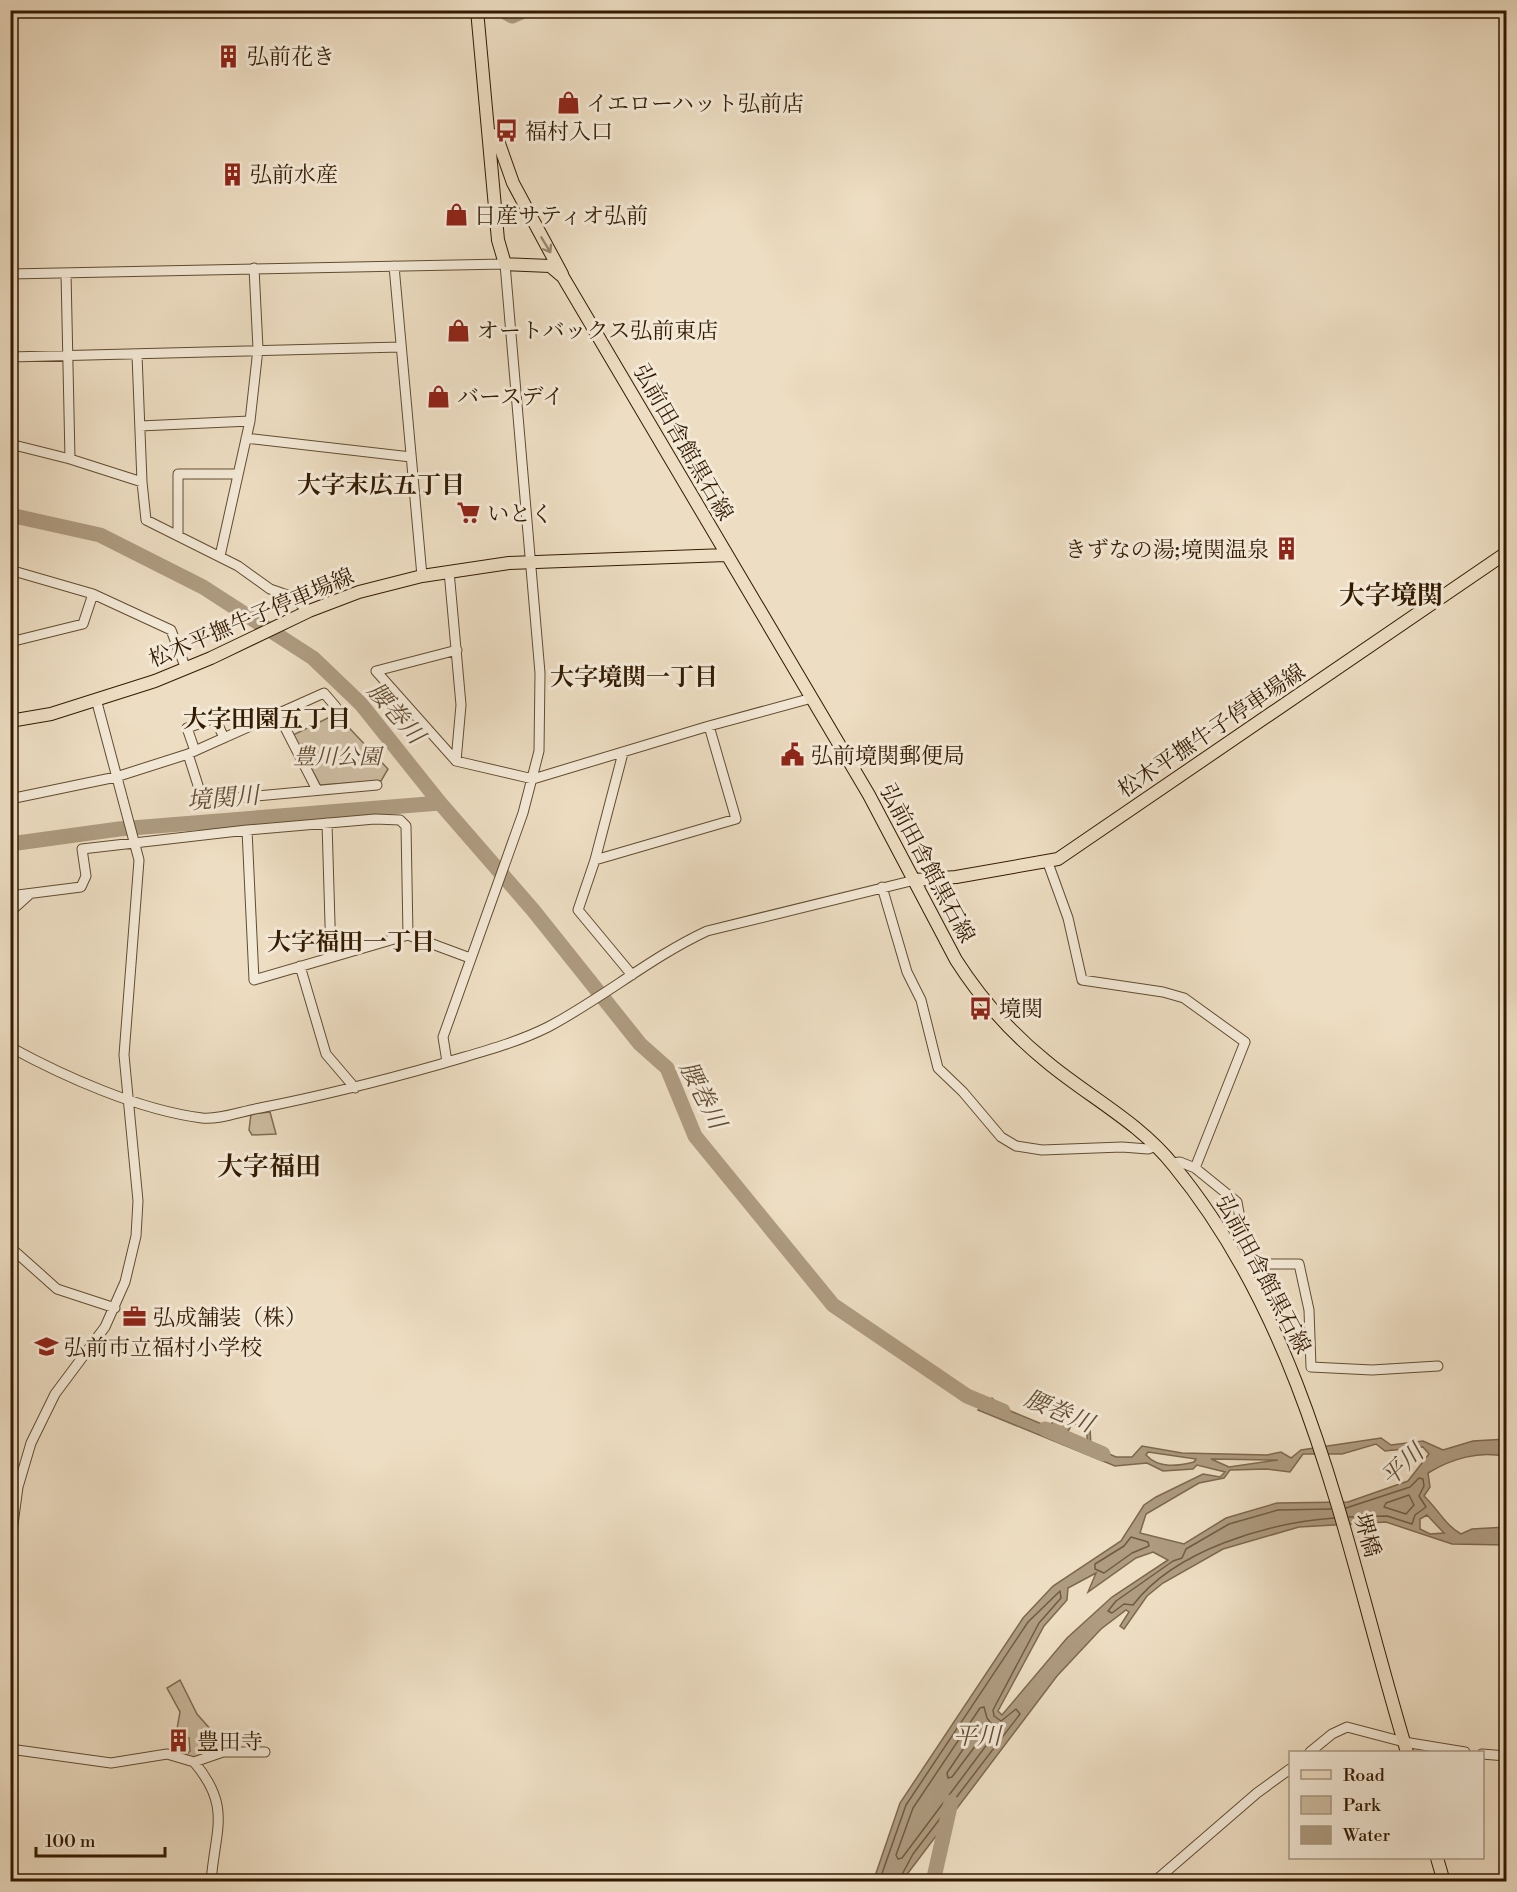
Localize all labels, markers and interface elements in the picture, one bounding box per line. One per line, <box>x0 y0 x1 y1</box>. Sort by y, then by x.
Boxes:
building icon: 弘前花き <box>216 43 242 69</box>
place label: 弘前花き <box>247 44 335 71</box>
shop icon: イエローハット弘前店 <box>555 90 581 116</box>
place label: イエローハット弘前店 <box>586 91 804 118</box>
bus stop icon: 福村入口 <box>494 118 520 144</box>
place label: 福村入口 <box>525 119 613 146</box>
building icon: 弘前水産 <box>219 161 245 187</box>
place label: 弘前水産 <box>250 162 338 189</box>
shop icon: 日産サティオ弘前 <box>443 202 469 228</box>
place label: 日産サティオ弘前 <box>474 203 648 230</box>
one-way arrow <box>541 236 553 253</box>
shop icon: オートバックス弘前東店 <box>446 317 472 343</box>
place label: オートバックス弘前東店 <box>477 318 718 345</box>
street label: 弘前田舎館黒石線 <box>627 360 738 526</box>
shop icon: バースデイ <box>426 383 452 409</box>
place label: バースデイ <box>457 384 564 411</box>
district label: 大字末広五丁目 <box>297 471 465 501</box>
supermarket icon: いとく <box>456 500 482 526</box>
place label: いとく <box>487 501 553 528</box>
building icon: きずなの湯;境関温泉 <box>1274 536 1300 562</box>
place label: きずなの湯;境関温泉 <box>1065 537 1269 564</box>
street label: 松木平撫牛子停車場線 <box>145 563 358 674</box>
district label: 大字境関 <box>1339 580 1443 612</box>
street label: 松木平撫牛子停車場線 <box>1113 659 1311 804</box>
district label: 大字境関一丁目 <box>550 663 718 693</box>
water label: 腰巻川 <box>360 677 432 753</box>
district label: 大字田園五丁目 <box>183 705 351 735</box>
public building icon: 弘前境関郵便局 <box>780 742 806 768</box>
place label: 弘前境関郵便局 <box>811 743 965 770</box>
park label: 豊川公園 <box>293 744 384 771</box>
street label: 弘前田舎館黒石線 <box>873 780 980 948</box>
water label: 境関川 <box>186 781 263 817</box>
district label: 大字福田一丁目 <box>267 928 435 958</box>
bus stop icon: 境関 <box>968 995 994 1021</box>
place label: 境関 <box>999 996 1043 1023</box>
water label: 腰巻川 <box>672 1057 733 1137</box>
district label: 大字福田 <box>217 1151 321 1183</box>
street label: 弘前田舎館黒石線 <box>1209 1191 1316 1359</box>
office icon: 弘成舗装（株） <box>122 1304 148 1330</box>
place label: 弘成舗装（株） <box>153 1305 307 1332</box>
school or university icon: 弘前市立福村小学校 <box>33 1334 59 1360</box>
place label: 弘前市立福村小学校 <box>64 1335 262 1362</box>
water label: 腰巻川 <box>1020 1384 1100 1441</box>
water label: 平川 <box>1375 1436 1433 1493</box>
street label: 堺橋 <box>1348 1511 1386 1560</box>
water label: 平川 <box>953 1722 1004 1752</box>
building icon: 豊田寺 <box>166 1728 192 1754</box>
place label: 豊田寺 <box>197 1729 263 1756</box>
legend <box>1289 1751 1484 1859</box>
text: Road <box>1343 1764 1386 1787</box>
text: Park <box>1343 1794 1382 1817</box>
scale bar <box>36 1820 165 1858</box>
text: Water <box>1342 1824 1391 1847</box>
text: 100 m <box>45 1830 96 1853</box>

